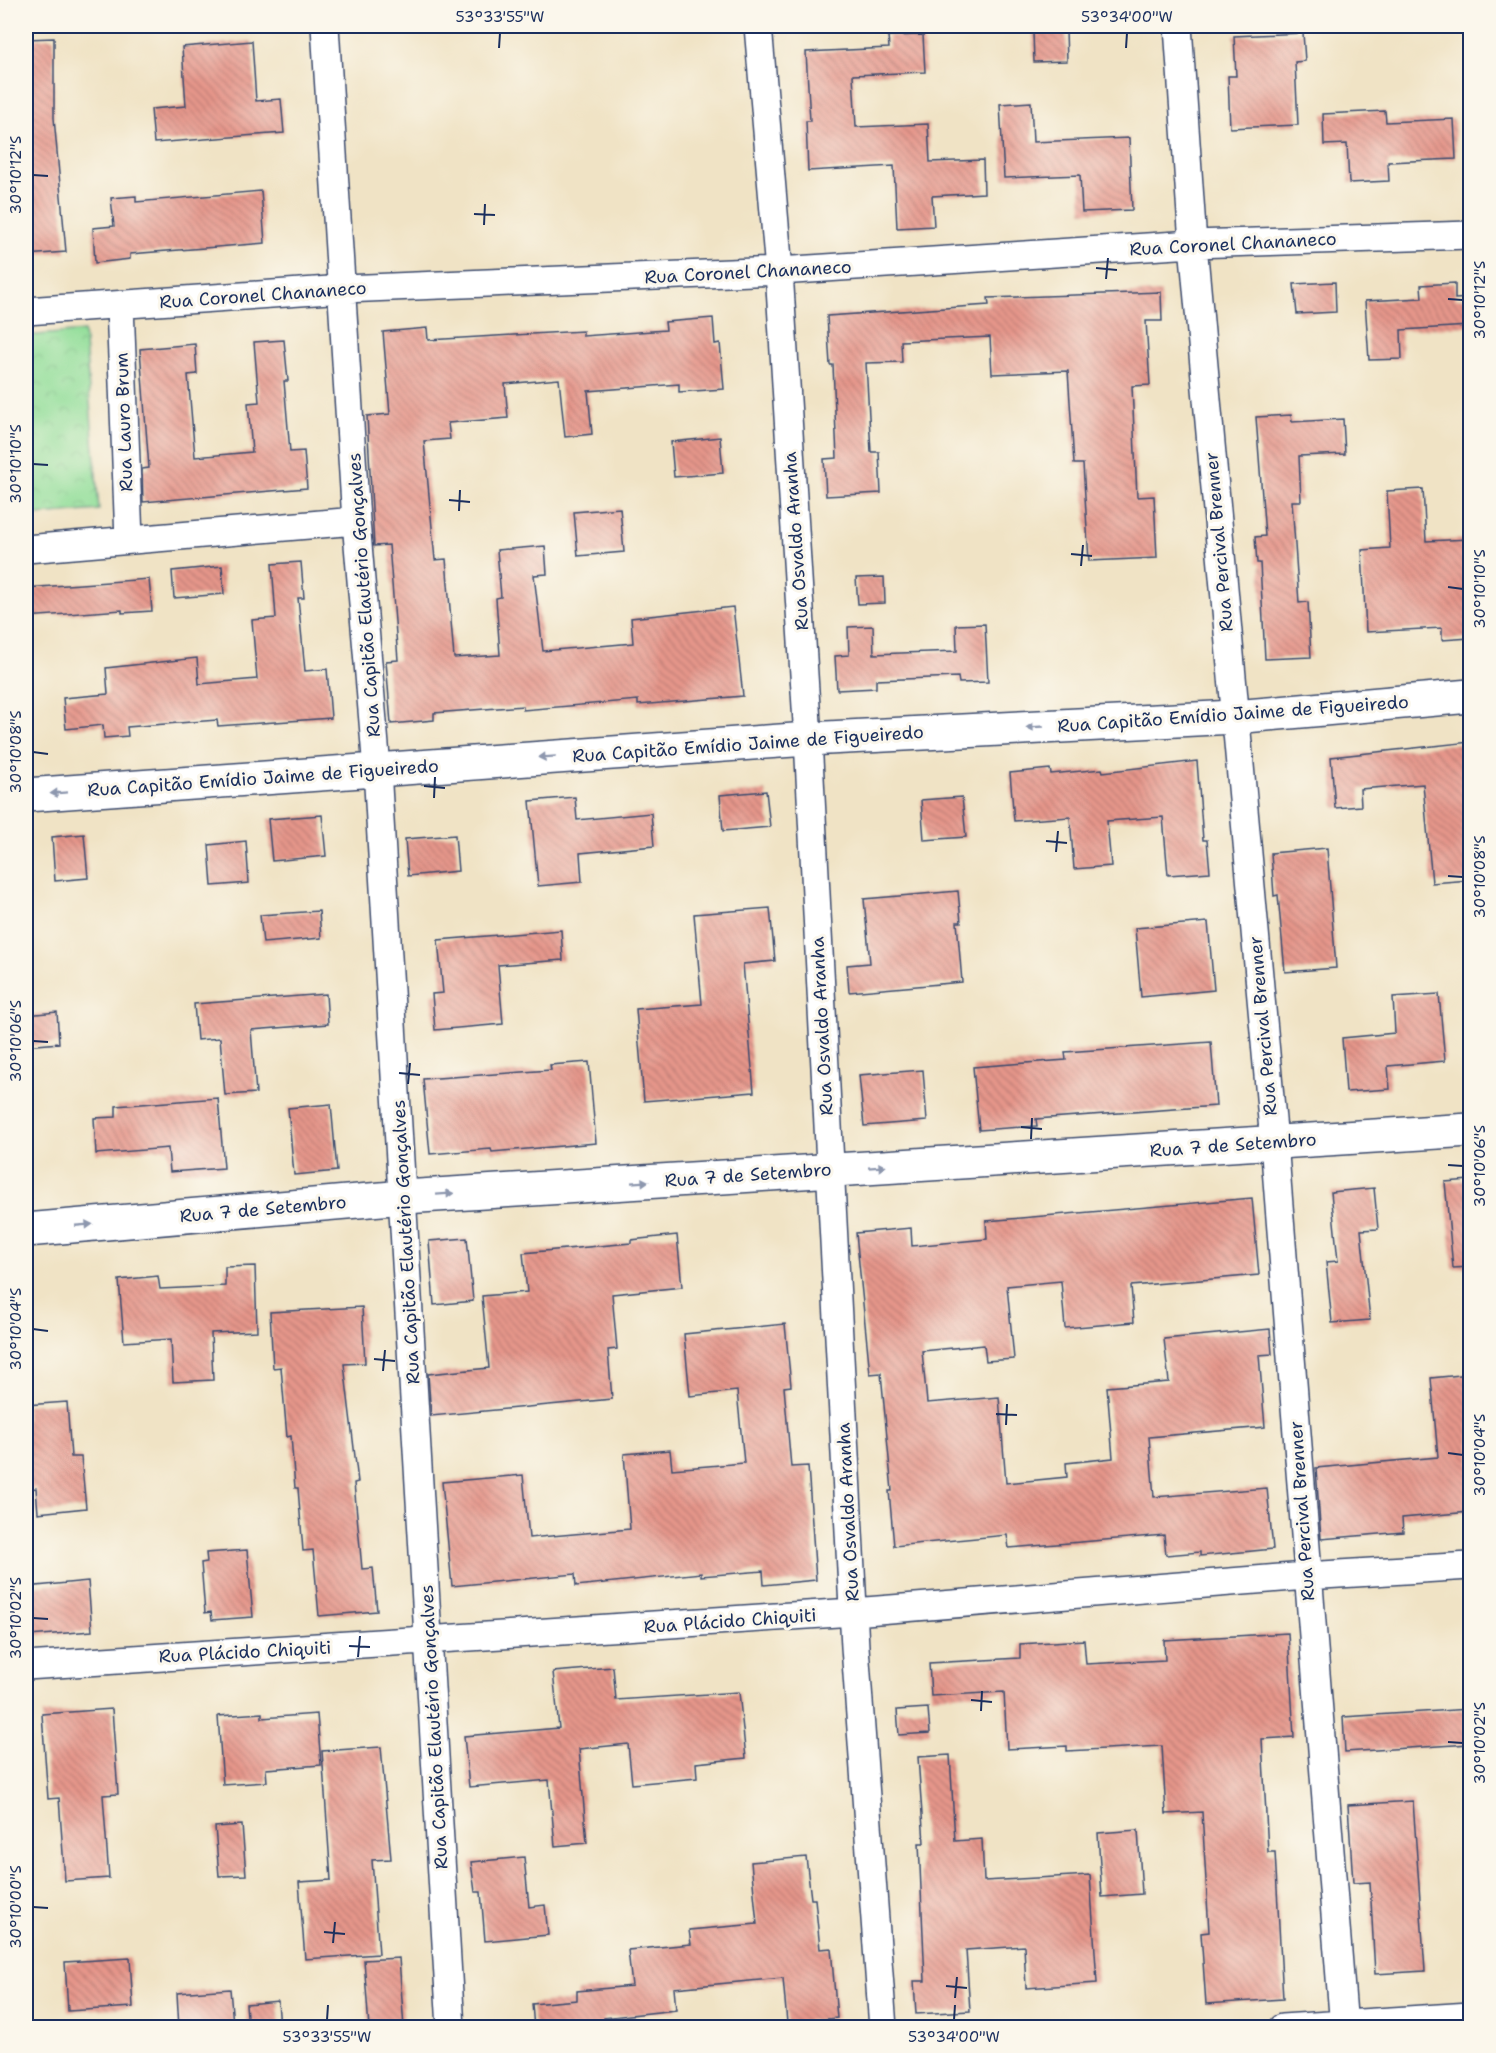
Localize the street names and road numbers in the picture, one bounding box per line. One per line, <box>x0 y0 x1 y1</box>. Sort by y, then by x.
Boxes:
street label: Rua Coronel Chananeco <box>1129 227 1337 261</box>
street label: Rua Coronel Chananeco <box>644 255 852 289</box>
street label: Rua Coronel Chananeco <box>159 276 367 314</box>
street label: Rua Lauro Brum <box>110 352 138 492</box>
street label: Rua Osvaldo Aranha <box>778 451 814 631</box>
street label: Rua Percival Brenner <box>1199 451 1239 633</box>
street label: Rua Capitão Elautério Gonçalves <box>342 452 386 738</box>
street label: Rua Capitão Emídio Jaime de Figueiredo <box>1056 690 1410 738</box>
street label: Rua Capitão Emídio Jaime de Figueiredo <box>571 720 925 768</box>
street label: Rua Capitão Emídio Jaime de Figueiredo <box>86 754 440 802</box>
street label: Rua Percival Brenner <box>1243 935 1283 1117</box>
street label: Rua Osvaldo Aranha <box>805 936 839 1116</box>
street label: Rua Capitão Elautério Gonçalves <box>387 1099 425 1385</box>
street label: Rua 7 de Setembro <box>1149 1127 1317 1163</box>
street label: Rua 7 de Setembro <box>664 1157 832 1193</box>
street label: Rua 7 de Setembro <box>179 1190 347 1228</box>
street label: Rua Percival Brenner <box>1284 1420 1320 1602</box>
street label: Rua Osvaldo Aranha <box>831 1422 865 1602</box>
street label: Rua Capitão Elautério Gonçalves <box>415 1584 453 1870</box>
street label: Rua Plácido Chiquiti <box>643 1603 817 1639</box>
street label: Rua Plácido Chiquiti <box>158 1635 332 1669</box>

